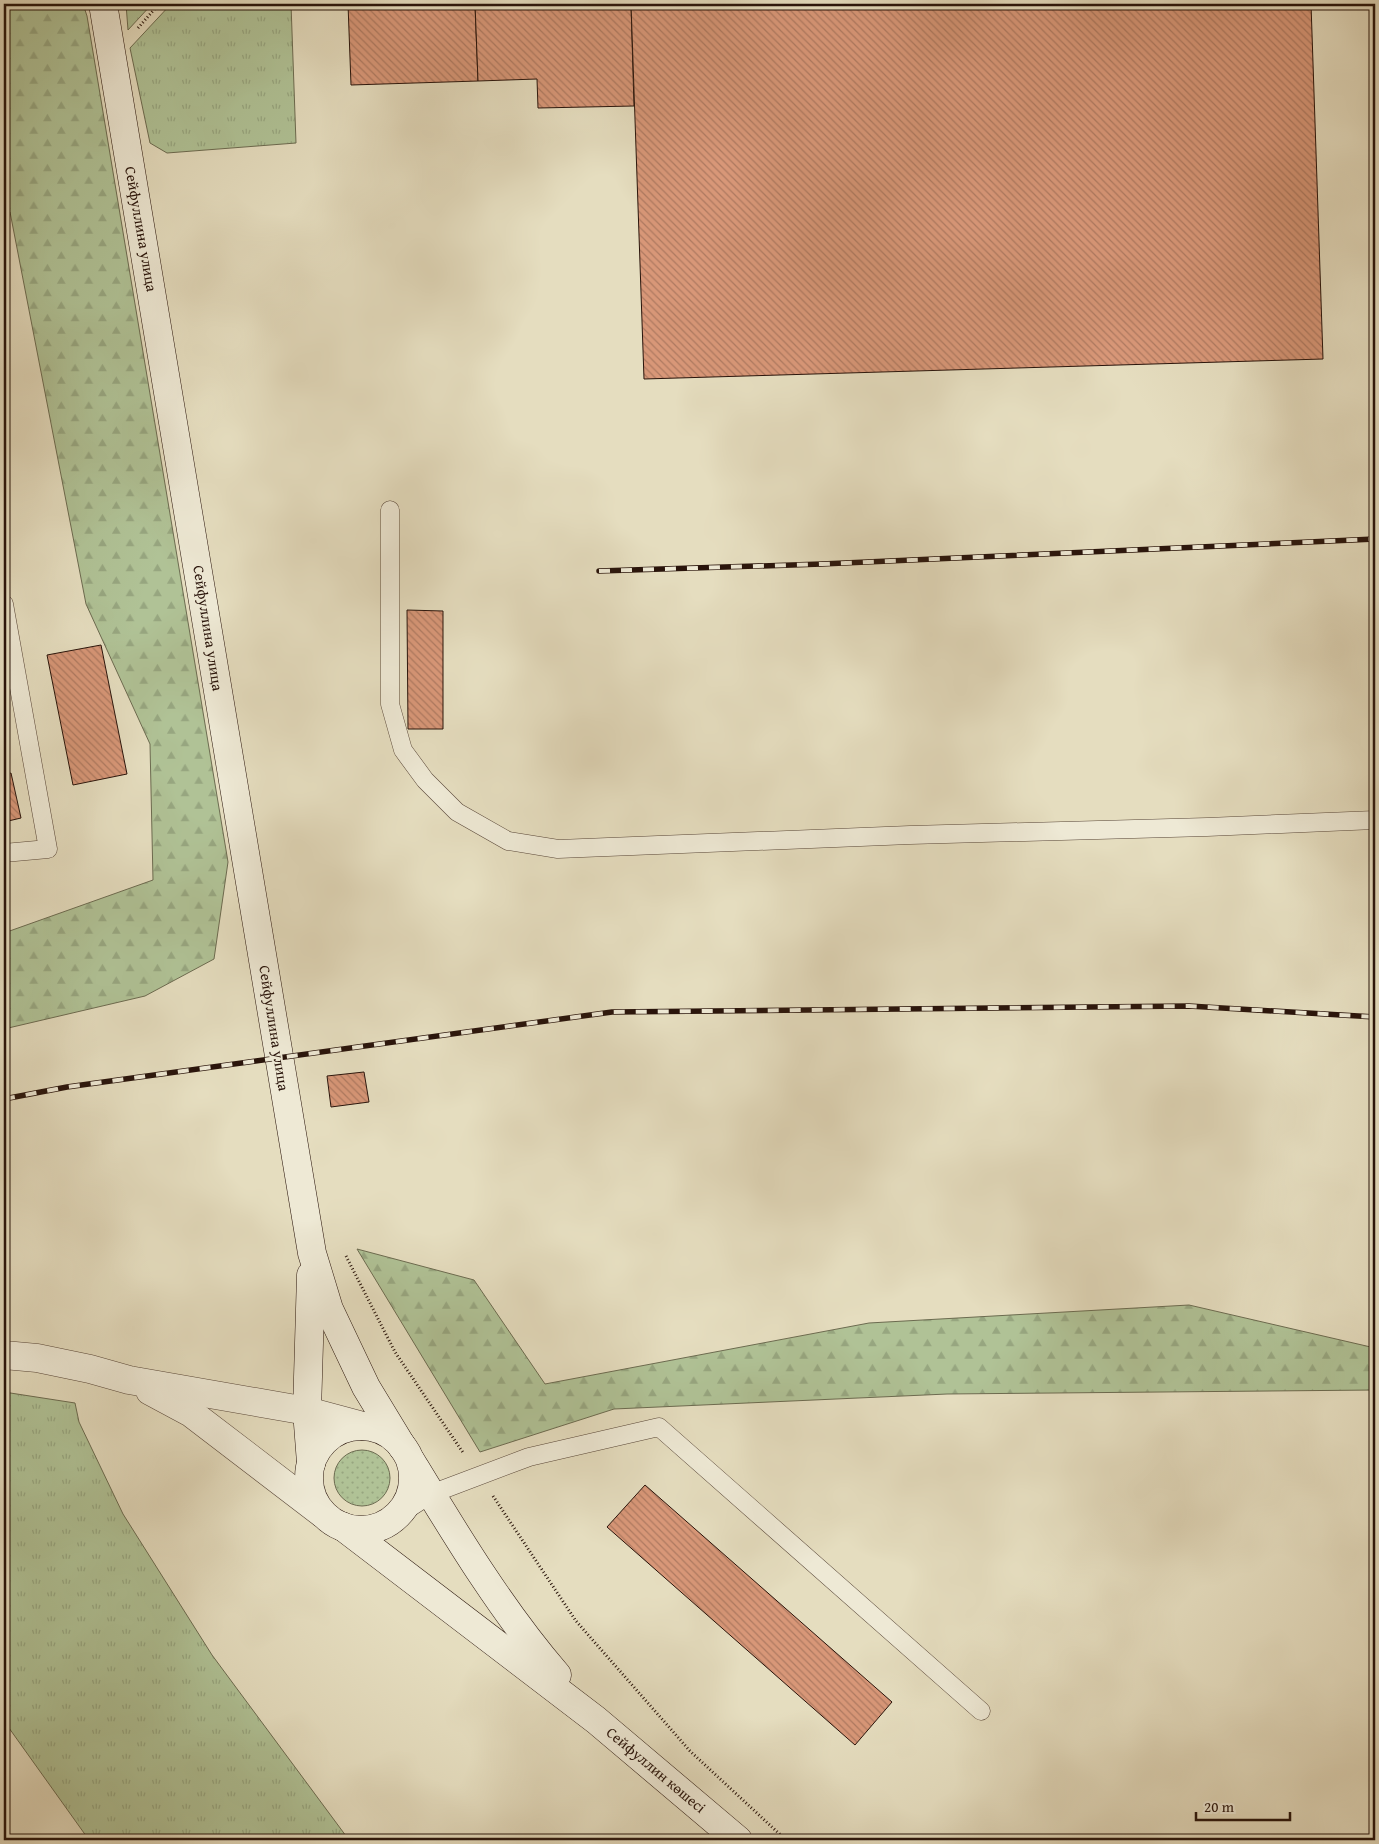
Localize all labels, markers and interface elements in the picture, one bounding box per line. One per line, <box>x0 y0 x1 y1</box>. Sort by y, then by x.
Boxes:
street label: Сейфуллина улица <box>120 165 163 294</box>
street label: Сейфуллина улица <box>188 564 229 693</box>
street label: Сейфуллина улица <box>254 964 295 1093</box>
street label: Сейфуллин көшесі <box>602 1722 711 1818</box>
scale bar <box>1196 1789 1290 1821</box>
text: 20 m <box>1204 1796 1235 1817</box>

